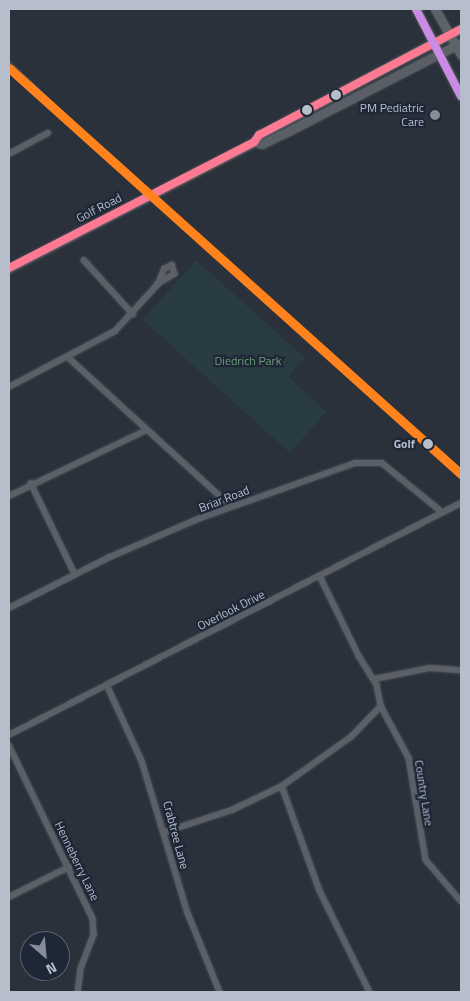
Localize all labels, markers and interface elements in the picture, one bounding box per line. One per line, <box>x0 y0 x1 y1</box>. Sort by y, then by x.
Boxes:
unlabelled marker <box>331 90 341 100</box>
place label: PM Pediatric Care <box>360 101 424 129</box>
unlabelled marker <box>302 105 312 115</box>
marker: PM Pediatric Care <box>428 108 442 122</box>
street label: Golf Road <box>74 190 124 226</box>
park label: Diedrich Park <box>215 354 281 368</box>
marker: Golf <box>419 435 437 453</box>
place label: Golf <box>394 437 415 451</box>
street label: Briar Road <box>197 483 251 515</box>
street label: Overlook Drive <box>195 587 267 633</box>
street label: Country Lane <box>412 759 436 827</box>
street label: Crabtree Lane <box>160 799 192 871</box>
street label: Henneberry Lane <box>52 819 102 903</box>
north arrow <box>20 931 70 981</box>
text: N <box>43 957 61 980</box>

